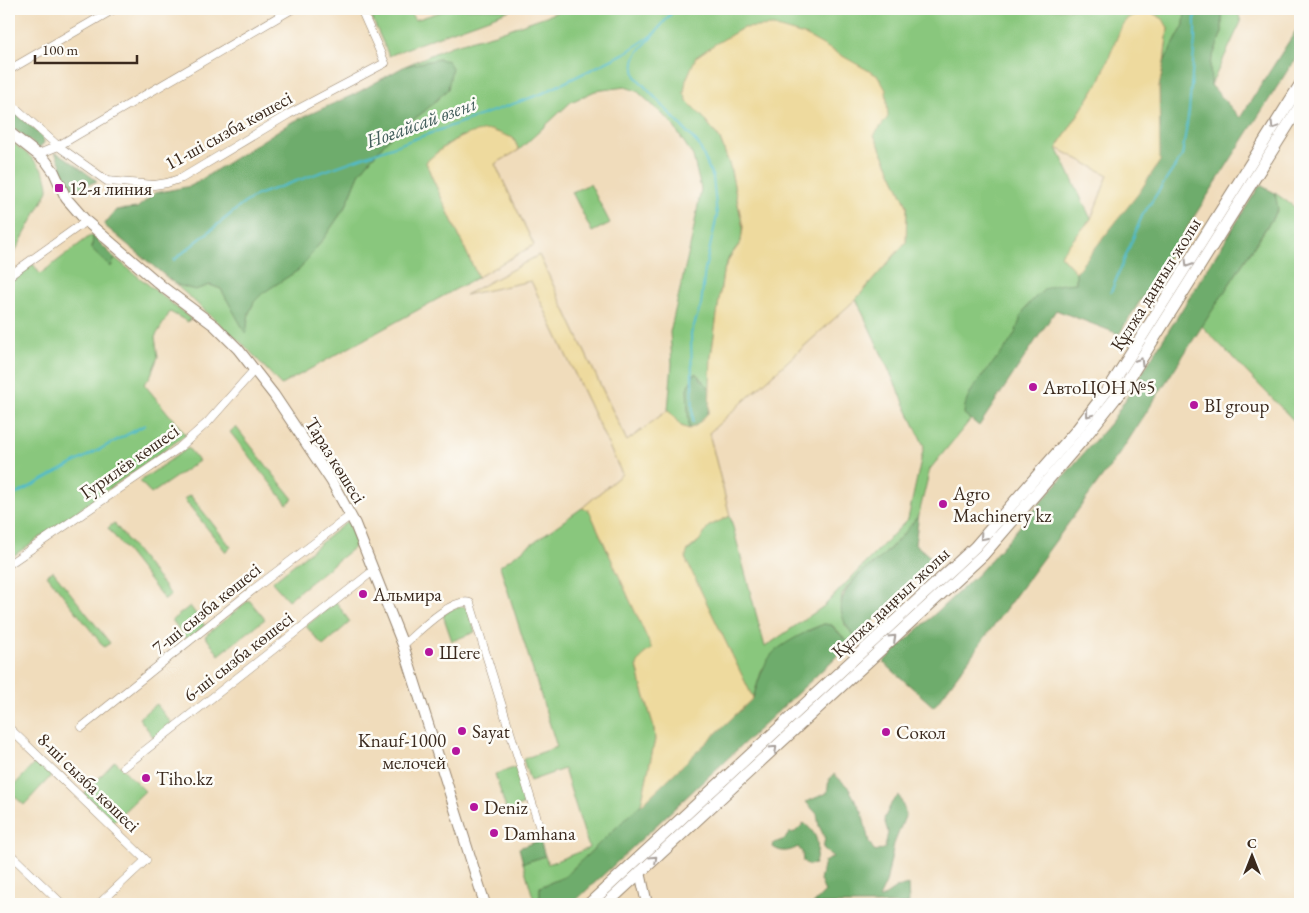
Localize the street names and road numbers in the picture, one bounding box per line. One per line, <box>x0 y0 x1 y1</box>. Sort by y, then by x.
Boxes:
street label: 11-ші сызба көшесі <box>160 85 297 176</box>
street label: Құлжа даңғыл жолы <box>1104 213 1207 356</box>
street label: Тараз көшесі <box>299 412 372 508</box>
street label: Гурилёв көшесі <box>75 418 184 505</box>
street label: Құлжа даңғыл жолы <box>826 541 955 664</box>
street label: 7-ші сызба көшесі <box>147 557 266 660</box>
street label: 6-ші сызба көшесі <box>178 605 299 707</box>
street label: 8-ші сызба көшесі <box>32 727 145 838</box>

